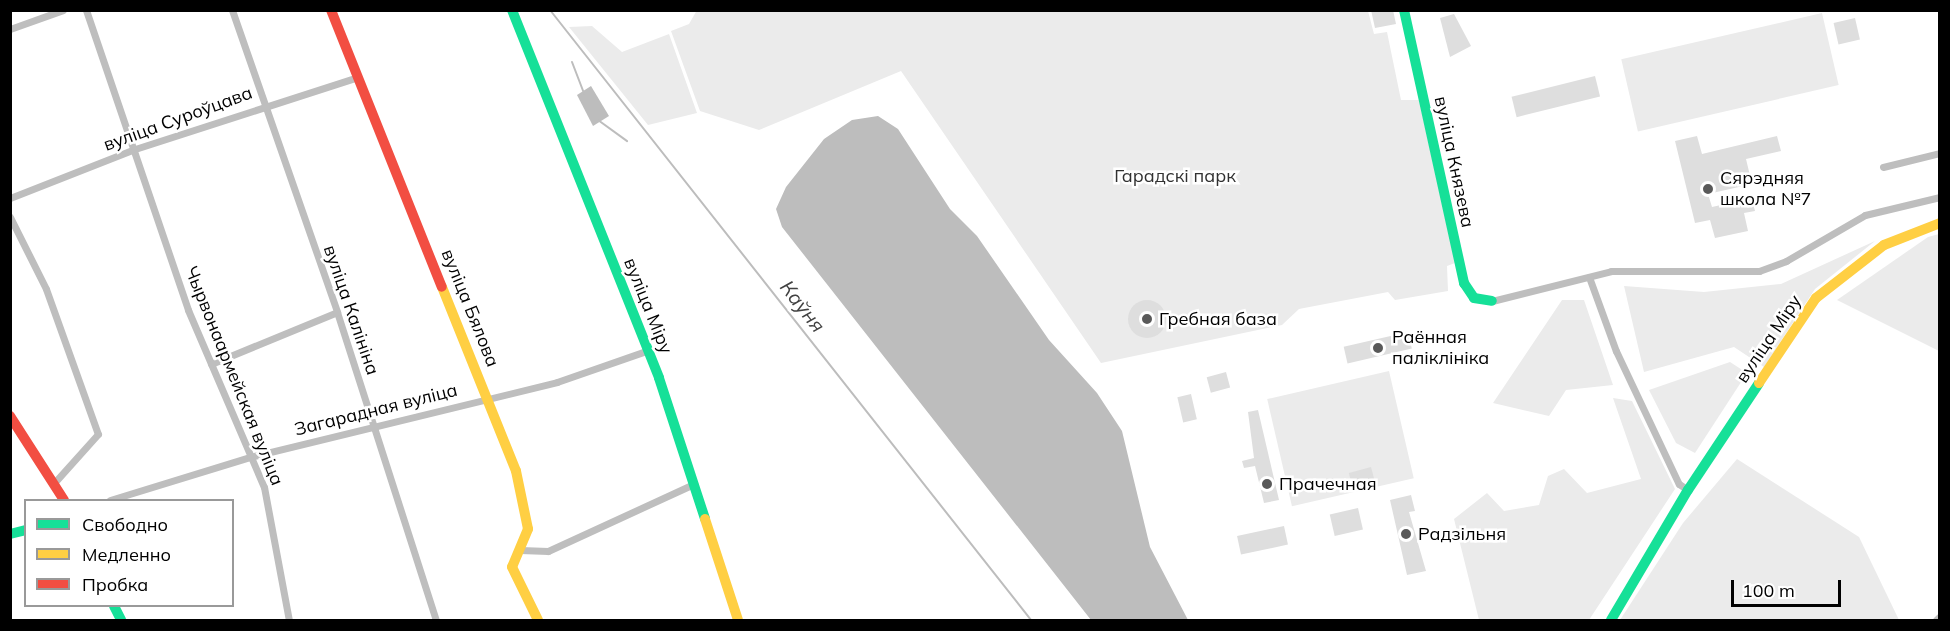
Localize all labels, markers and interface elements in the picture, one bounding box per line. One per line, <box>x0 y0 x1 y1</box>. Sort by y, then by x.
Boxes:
street label: вуліца Суроўцава <box>101 82 255 156</box>
street label: вуліца Князева <box>1430 94 1478 230</box>
park label: Гарадскі парк <box>1114 165 1236 187</box>
place label: Сярэдняя школа №7 <box>1720 168 1811 210</box>
marker: Сярэдняя школа №7 <box>1701 182 1715 196</box>
street label: вуліца Калініна <box>319 242 383 378</box>
street label: вуліца Бялова <box>437 246 503 370</box>
street label: вуліца Міру <box>619 255 677 357</box>
street label: Чырвонаармейская вуліца <box>180 263 288 489</box>
water label: Каўня <box>775 275 831 337</box>
street label: вуліца Міру <box>1732 291 1806 387</box>
place label: Гребная база <box>1159 308 1277 330</box>
marker: Гребная база <box>1140 312 1154 326</box>
place label: Раённая паліклініка <box>1392 327 1489 370</box>
marker: Раённая паліклініка <box>1369 339 1387 357</box>
street label: Загарадная вуліца <box>292 379 460 441</box>
place label: Прачечная <box>1279 473 1377 495</box>
marker: Прачечная <box>1260 477 1274 491</box>
legend <box>24 499 234 607</box>
text: Свободно <box>82 513 168 536</box>
place label: Радзільня <box>1418 523 1506 545</box>
marker: Радзільня <box>1399 527 1413 541</box>
text: Медленно <box>82 543 171 566</box>
scale bar <box>1734 568 1844 606</box>
text: Пробка <box>82 573 148 596</box>
text: 100 m <box>1742 579 1795 602</box>

